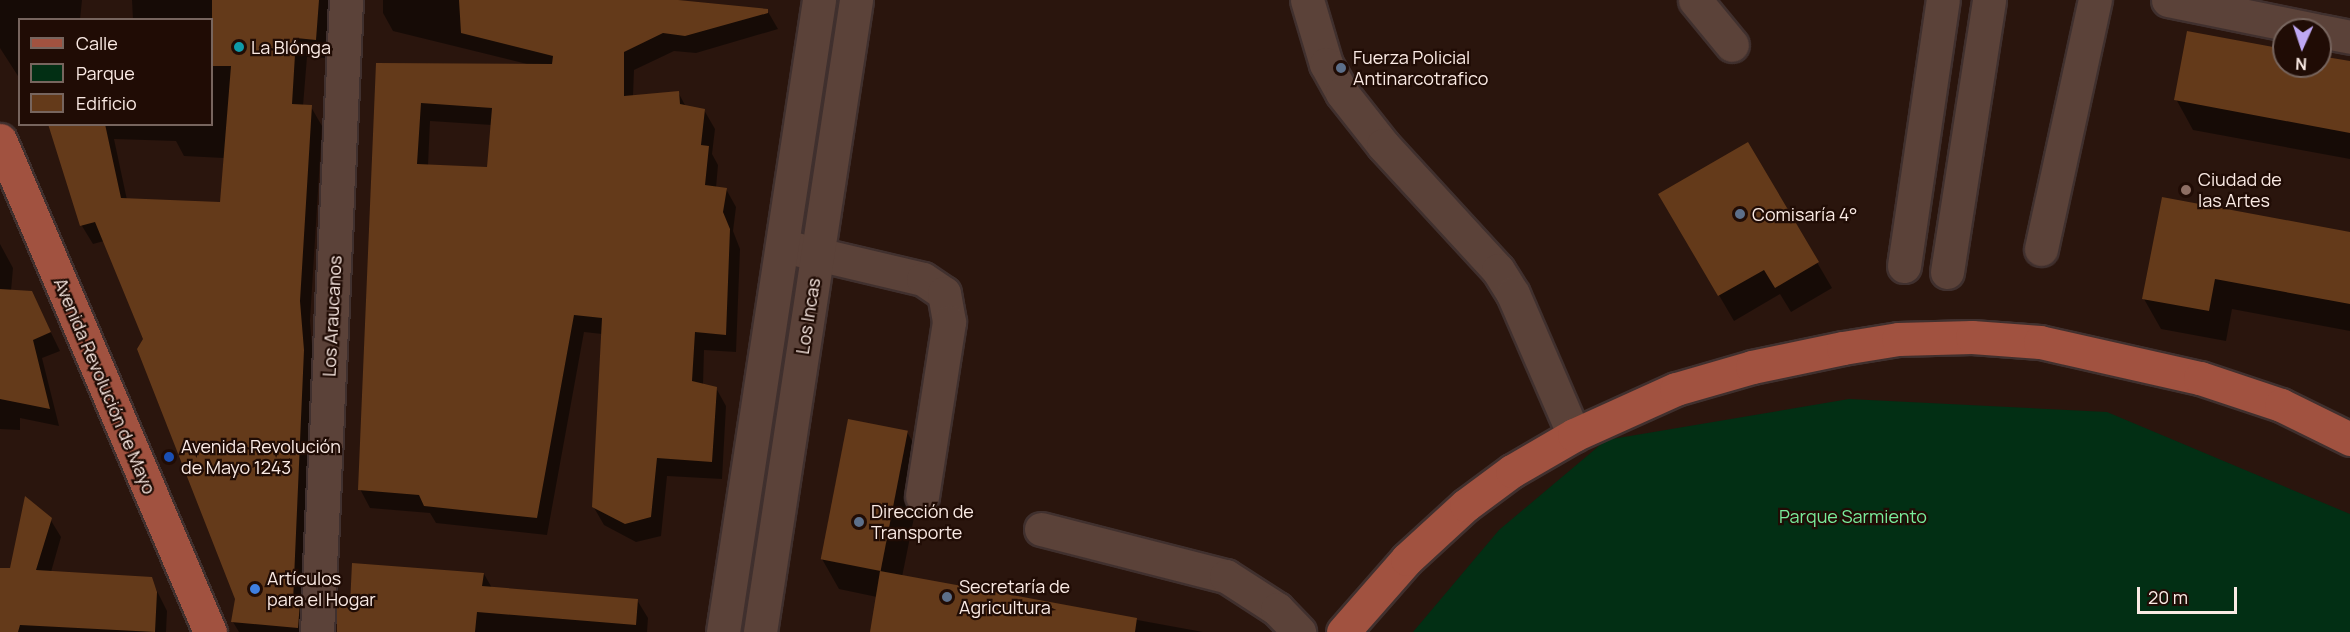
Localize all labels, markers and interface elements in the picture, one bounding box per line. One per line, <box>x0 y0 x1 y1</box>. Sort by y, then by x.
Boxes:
legend <box>18 18 213 126</box>
north arrow <box>2272 18 2332 78</box>
text: Calle <box>76 31 118 55</box>
place label: La Blónga <box>251 36 331 58</box>
marker: La Blónga <box>232 40 246 54</box>
place label: Fuerza Policial Antinarcotrafico <box>1353 47 1488 90</box>
text: N <box>2295 53 2307 75</box>
text: Parque <box>76 61 135 85</box>
marker: Fuerza Policial Antinarcotrafico <box>1334 61 1348 75</box>
text: Edificio <box>76 91 137 115</box>
place label: Ciudad de las Artes <box>2198 169 2282 212</box>
marker: Ciudad de las Artes <box>2179 183 2193 197</box>
place label: Comisaría 4° <box>1752 203 1857 225</box>
marker: Comisaría 4° <box>1733 207 1747 221</box>
street label: Los Araucanos <box>318 255 346 377</box>
street label: Avenida Revolución de Mayo <box>50 275 160 497</box>
street label: Los Incas <box>791 276 825 356</box>
place label: Avenida Revolución de Mayo 1243 <box>181 436 341 478</box>
marker: Avenida Revolución de Mayo 1243 <box>162 450 176 464</box>
place label: Dirección de Transporte <box>871 501 974 544</box>
park label: Parque Sarmiento <box>1779 505 1927 527</box>
marker: Dirección de Transporte <box>852 515 866 529</box>
place label: Artículos para el Hogar <box>267 568 376 610</box>
scale bar <box>2140 575 2240 613</box>
place label: Secretaría de Agricultura <box>959 576 1070 618</box>
marker: Artículos para el Hogar <box>248 582 262 596</box>
text: 20 m <box>2148 585 2188 609</box>
marker: Secretaría de Agricultura <box>940 590 954 604</box>

